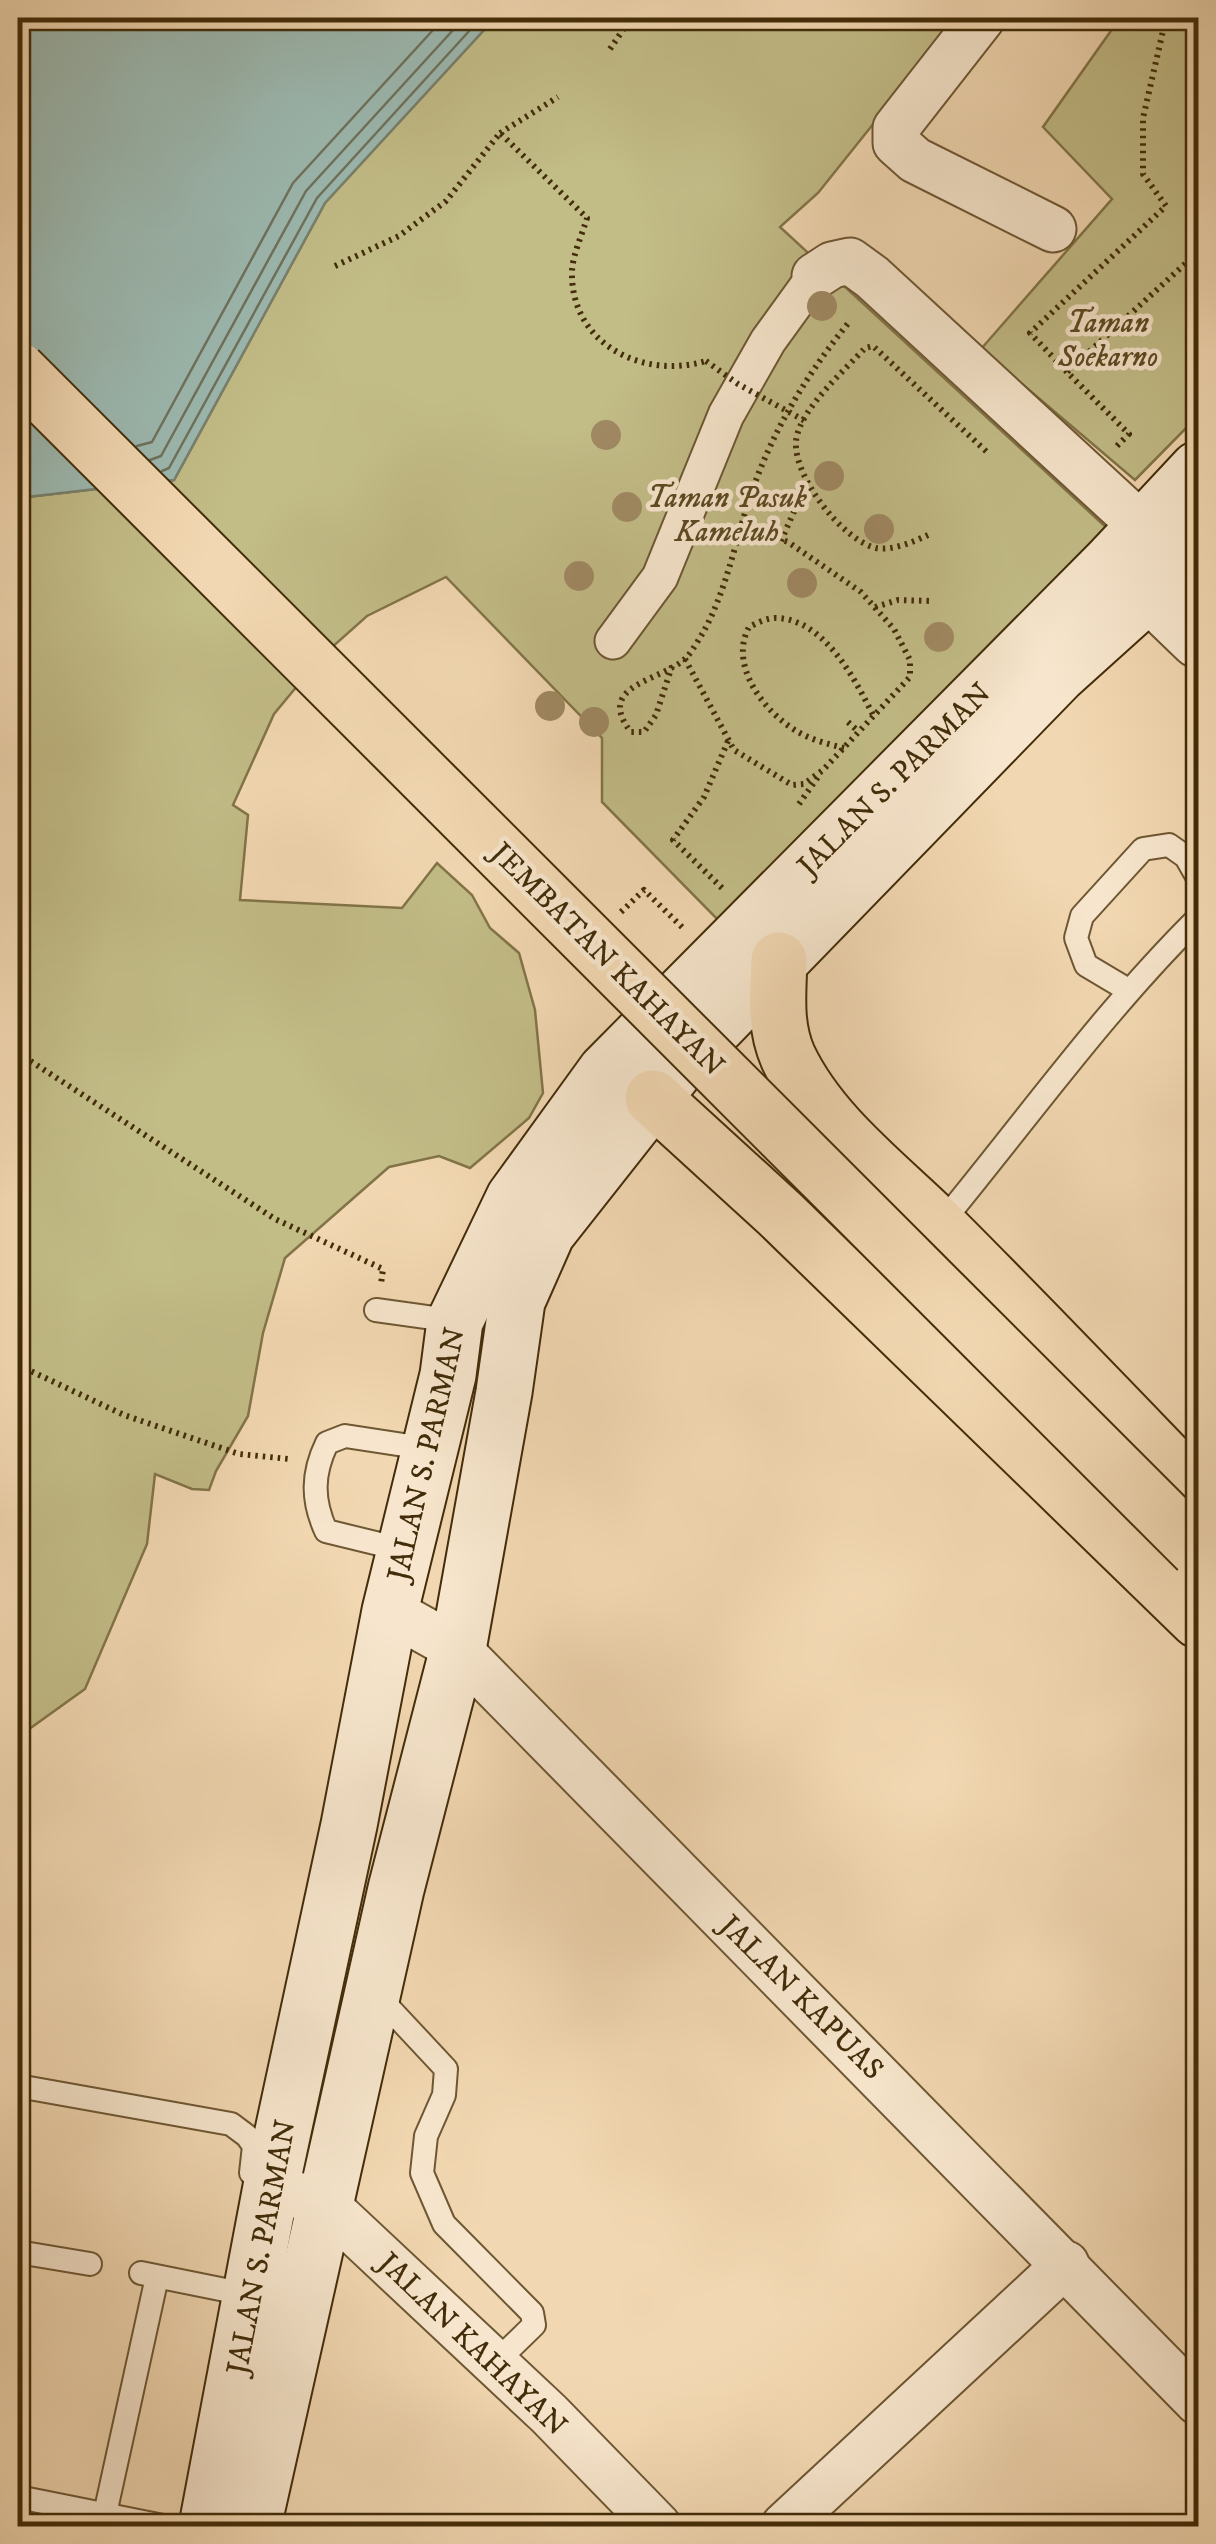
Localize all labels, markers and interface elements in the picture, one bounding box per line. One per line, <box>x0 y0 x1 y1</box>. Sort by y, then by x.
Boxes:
park label: Taman Soekarno <box>1057 305 1158 376</box>
park label: Taman Pasuk Kameluh <box>647 480 808 551</box>
street label: JALAN S. PARMAN <box>788 675 1000 887</box>
street label: JEMBATAN KAHAYAN <box>480 833 732 1085</box>
street label: JALAN S. PARMAN <box>380 1324 475 1588</box>
street label: JALAN KAPUAS <box>709 1906 891 2088</box>
street label: JALAN S. PARMAN <box>219 2117 305 2381</box>
street label: JALAN KAHAYAN <box>368 2243 574 2445</box>

